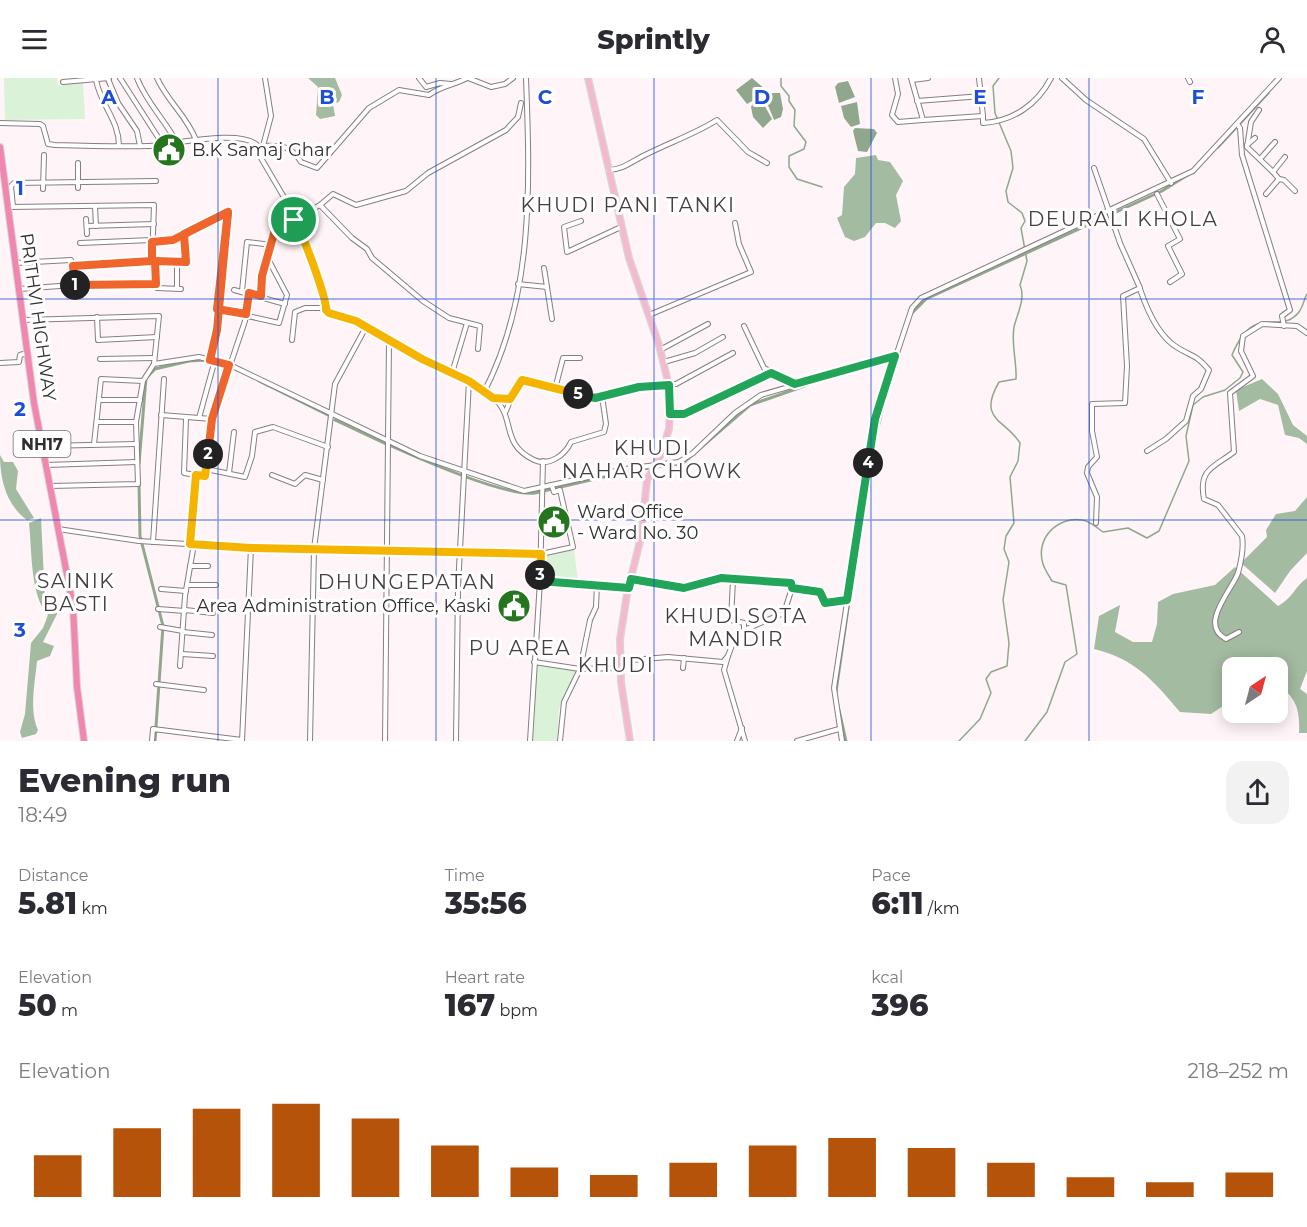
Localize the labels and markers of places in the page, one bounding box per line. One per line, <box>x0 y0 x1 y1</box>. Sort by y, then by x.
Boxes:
public building icon: B.K Samaj Ghar <box>151 132 187 168</box>
place label: B.K Samaj Ghar <box>192 139 332 161</box>
pin <box>268 194 319 245</box>
pin: 1 <box>60 270 90 300</box>
pin: 5 <box>563 379 593 409</box>
pin: 2 <box>193 439 223 469</box>
pin: 4 <box>853 448 883 478</box>
place label: Ward Office - Ward No. 30 <box>577 501 698 544</box>
public building icon: Ward Office - Ward No. 30 <box>536 504 572 540</box>
pin: 3 <box>525 560 555 590</box>
public building icon: Area Administration Office, Kaski <box>496 588 532 624</box>
place label: Area Administration Office, Kaski <box>197 595 491 617</box>

